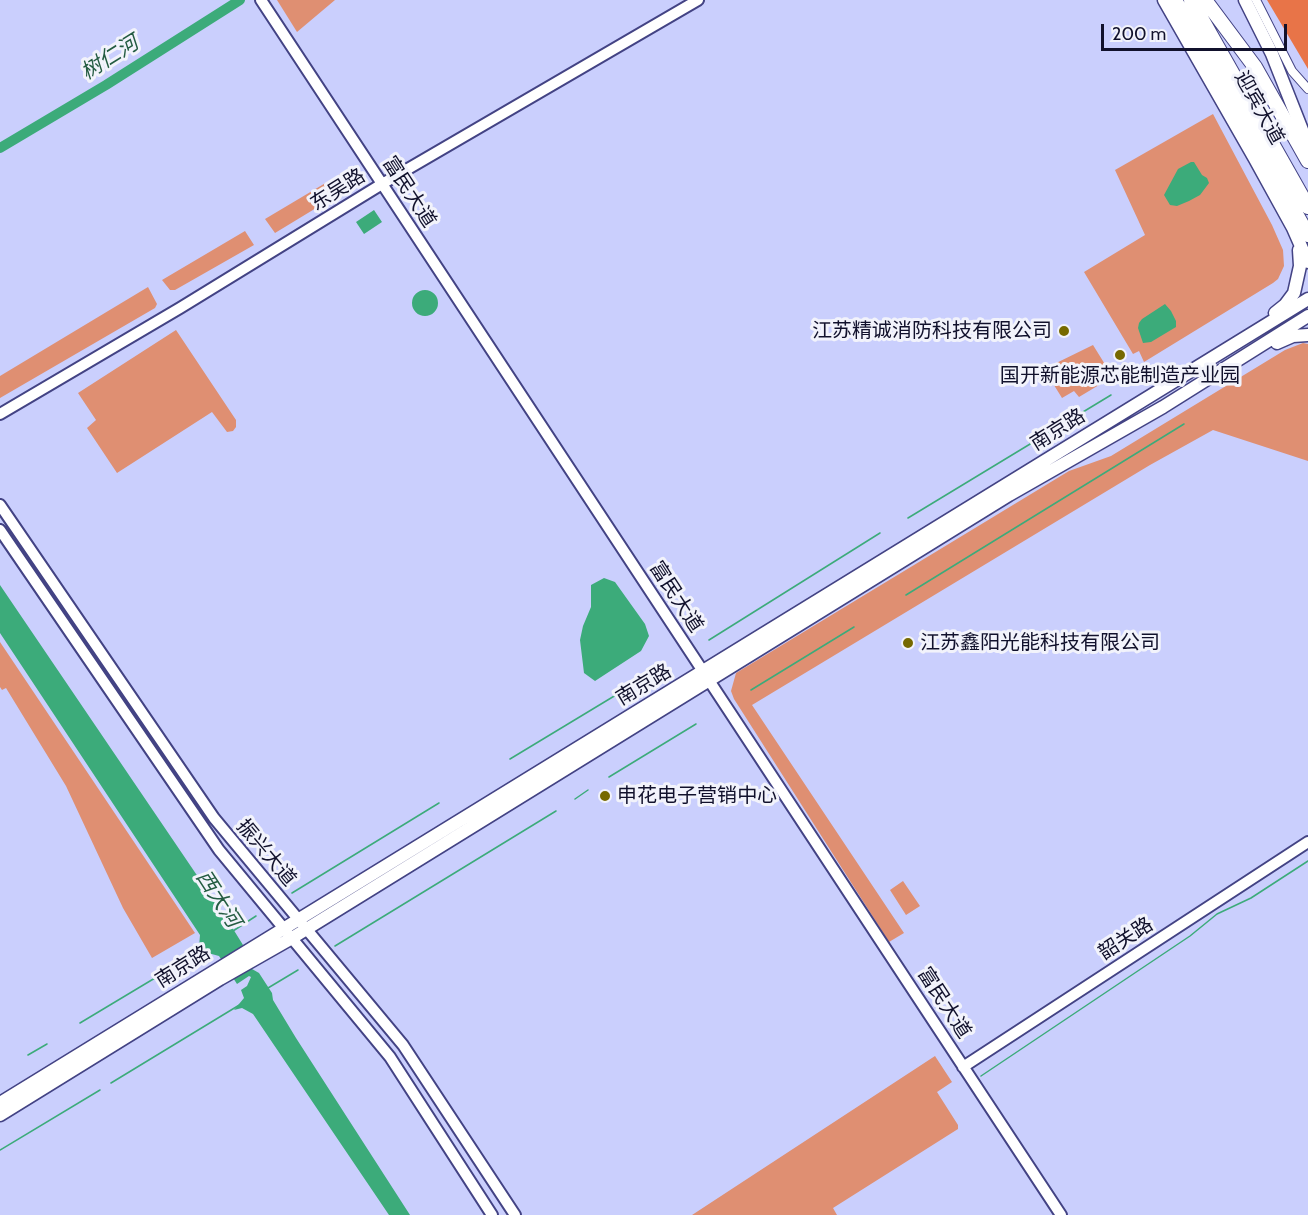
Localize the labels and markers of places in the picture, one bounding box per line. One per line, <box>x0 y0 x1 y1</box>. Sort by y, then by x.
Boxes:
place label: 江苏精诚消防科技有限公司 <box>812 319 1052 343</box>
marker: 江苏精诚消防科技有限公司 <box>1057 324 1071 338</box>
marker: 国开新能源芯能制造产业园 <box>1113 348 1127 362</box>
place label: 国开新能源芯能制造产业园 <box>1000 364 1240 388</box>
place label: 江苏鑫阳光能科技有限公司 <box>920 631 1160 655</box>
marker: 江苏鑫阳光能科技有限公司 <box>901 636 915 650</box>
place label: 申花电子营销中心 <box>617 784 777 808</box>
marker: 申花电子营销中心 <box>598 789 612 803</box>

